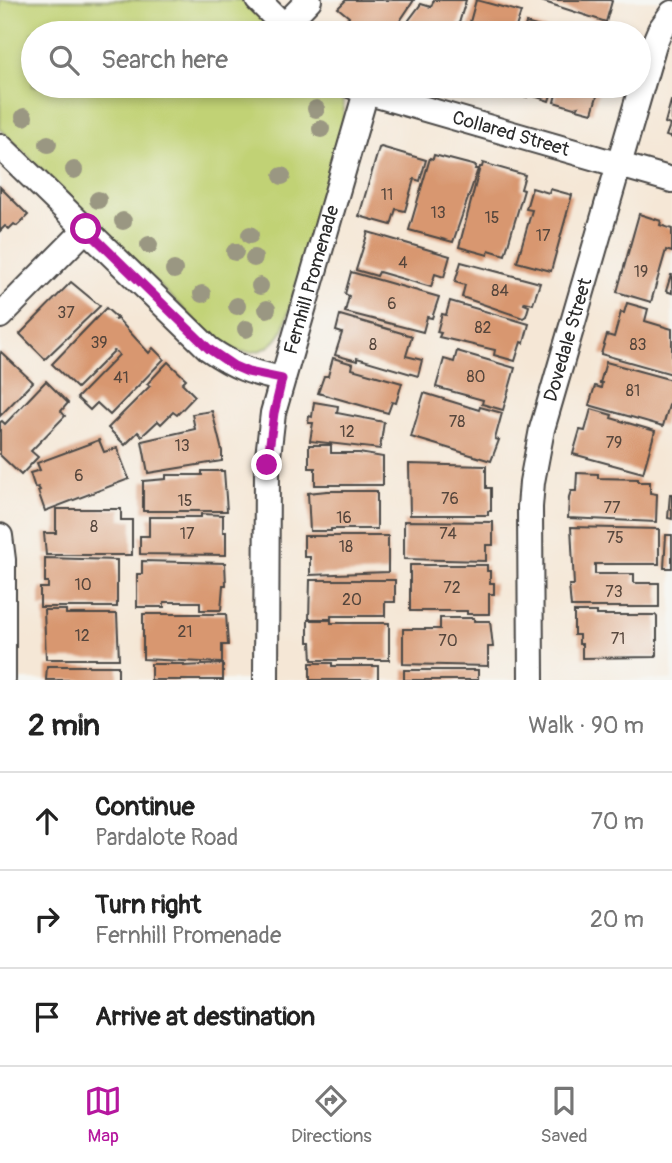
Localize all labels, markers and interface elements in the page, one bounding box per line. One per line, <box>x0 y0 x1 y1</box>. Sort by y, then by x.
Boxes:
search box <box>21 21 651 98</box>
icon: search <box>45 41 83 79</box>
text: Search here <box>101 44 228 76</box>
street label: Collared Street <box>450 105 572 162</box>
house number: 11 <box>381 185 393 205</box>
street label: Fernhill Promenade <box>279 202 345 357</box>
house number: 13 <box>430 203 446 223</box>
house number: 15 <box>485 208 499 228</box>
route start <box>70 213 101 244</box>
house number: 17 <box>536 226 551 246</box>
house number: 4 <box>398 253 408 273</box>
house number: 19 <box>634 262 648 282</box>
street label: Dovedale Street <box>539 275 597 404</box>
house number: 84 <box>491 281 509 301</box>
house number: 6 <box>387 294 397 314</box>
house number: 37 <box>57 303 75 323</box>
house number: 82 <box>474 318 492 338</box>
house number: 39 <box>90 333 108 353</box>
house number: 8 <box>369 335 377 355</box>
house number: 83 <box>630 335 647 355</box>
house number: 80 <box>467 367 486 387</box>
house number: 41 <box>113 368 129 388</box>
house number: 81 <box>626 381 640 401</box>
house number: 78 <box>449 412 465 432</box>
house number: 12 <box>339 422 355 442</box>
house number: 79 <box>606 433 622 453</box>
house number: 13 <box>174 436 190 456</box>
route end <box>251 449 282 480</box>
house number: 6 <box>74 466 84 486</box>
house number: 76 <box>441 489 459 509</box>
house number: 15 <box>178 491 192 511</box>
house number: 77 <box>604 498 621 518</box>
house number: 16 <box>336 508 352 528</box>
house number: 8 <box>90 517 98 537</box>
house number: 17 <box>180 524 195 544</box>
house number: 74 <box>439 524 457 544</box>
house number: 75 <box>606 528 624 548</box>
house number: 18 <box>339 537 353 557</box>
house number: 10 <box>74 575 92 595</box>
house number: 72 <box>443 578 461 598</box>
house number: 73 <box>605 582 623 602</box>
house number: 20 <box>342 590 362 610</box>
house number: 21 <box>177 622 193 642</box>
house number: 12 <box>74 626 90 646</box>
house number: 71 <box>611 629 625 649</box>
house number: 70 <box>438 631 458 651</box>
text: 2 min <box>28 707 100 744</box>
text: Walk · 90 m <box>528 711 644 740</box>
text: Continue <box>95 791 195 823</box>
icon: ahead <box>28 802 66 840</box>
text: 70 m <box>591 807 644 836</box>
text: Pardalote Road <box>95 823 238 852</box>
text: Turn right <box>95 889 201 921</box>
icon: right <box>28 900 66 938</box>
text: 20 m <box>590 905 644 934</box>
text: Fernhill Promenade <box>95 921 281 950</box>
icon: arrive <box>28 998 66 1036</box>
text: Arrive at destination <box>95 1001 315 1033</box>
tab: Map <box>84 1082 122 1148</box>
tab: Directions <box>291 1082 372 1148</box>
tab: Saved <box>540 1082 588 1148</box>

